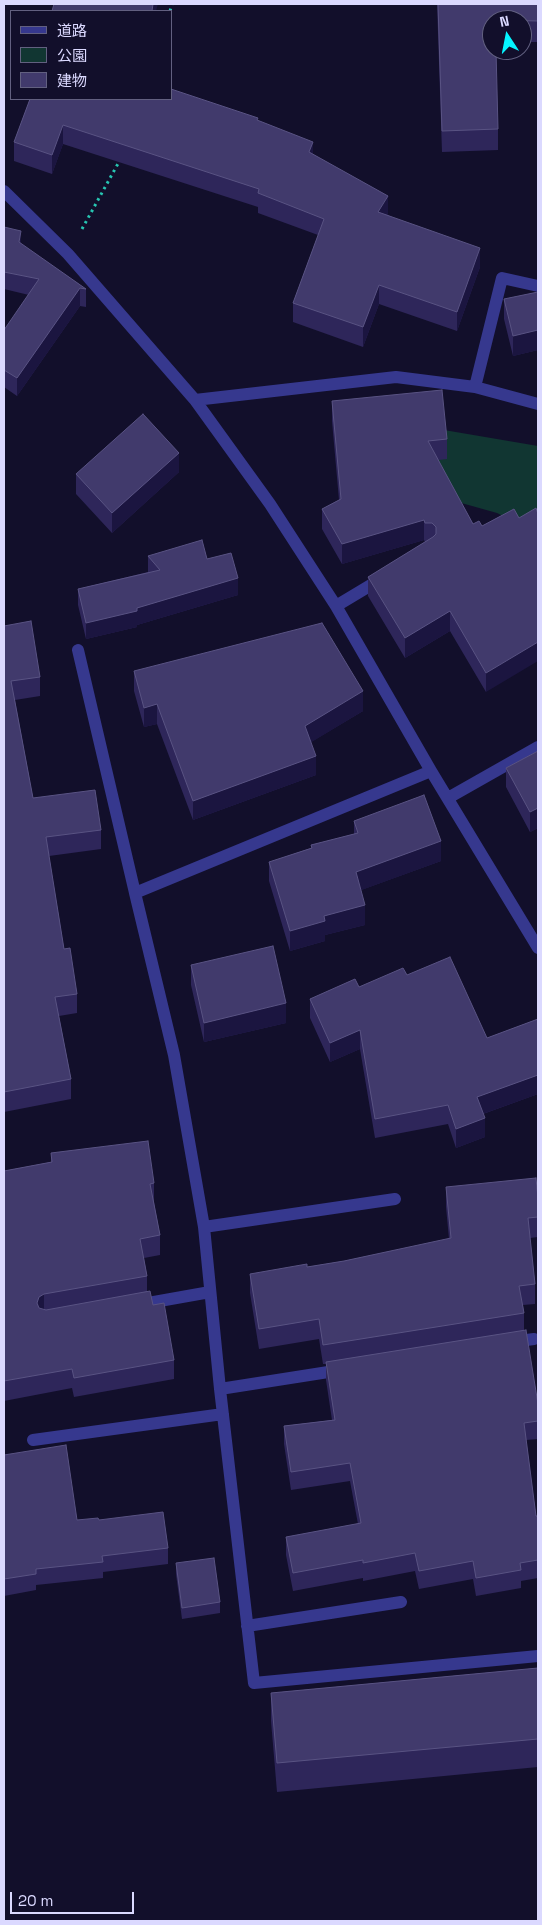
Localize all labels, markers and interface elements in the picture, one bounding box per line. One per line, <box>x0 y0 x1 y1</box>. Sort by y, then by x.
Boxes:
legend <box>10 10 172 100</box>
north arrow <box>482 10 532 60</box>
text: N <box>498 12 511 31</box>
text: 道路 <box>57 21 87 40</box>
text: 公園 <box>57 46 87 65</box>
text: 建物 <box>57 71 87 90</box>
scale bar <box>12 1882 136 1914</box>
text: 20 m <box>18 1891 53 1910</box>

